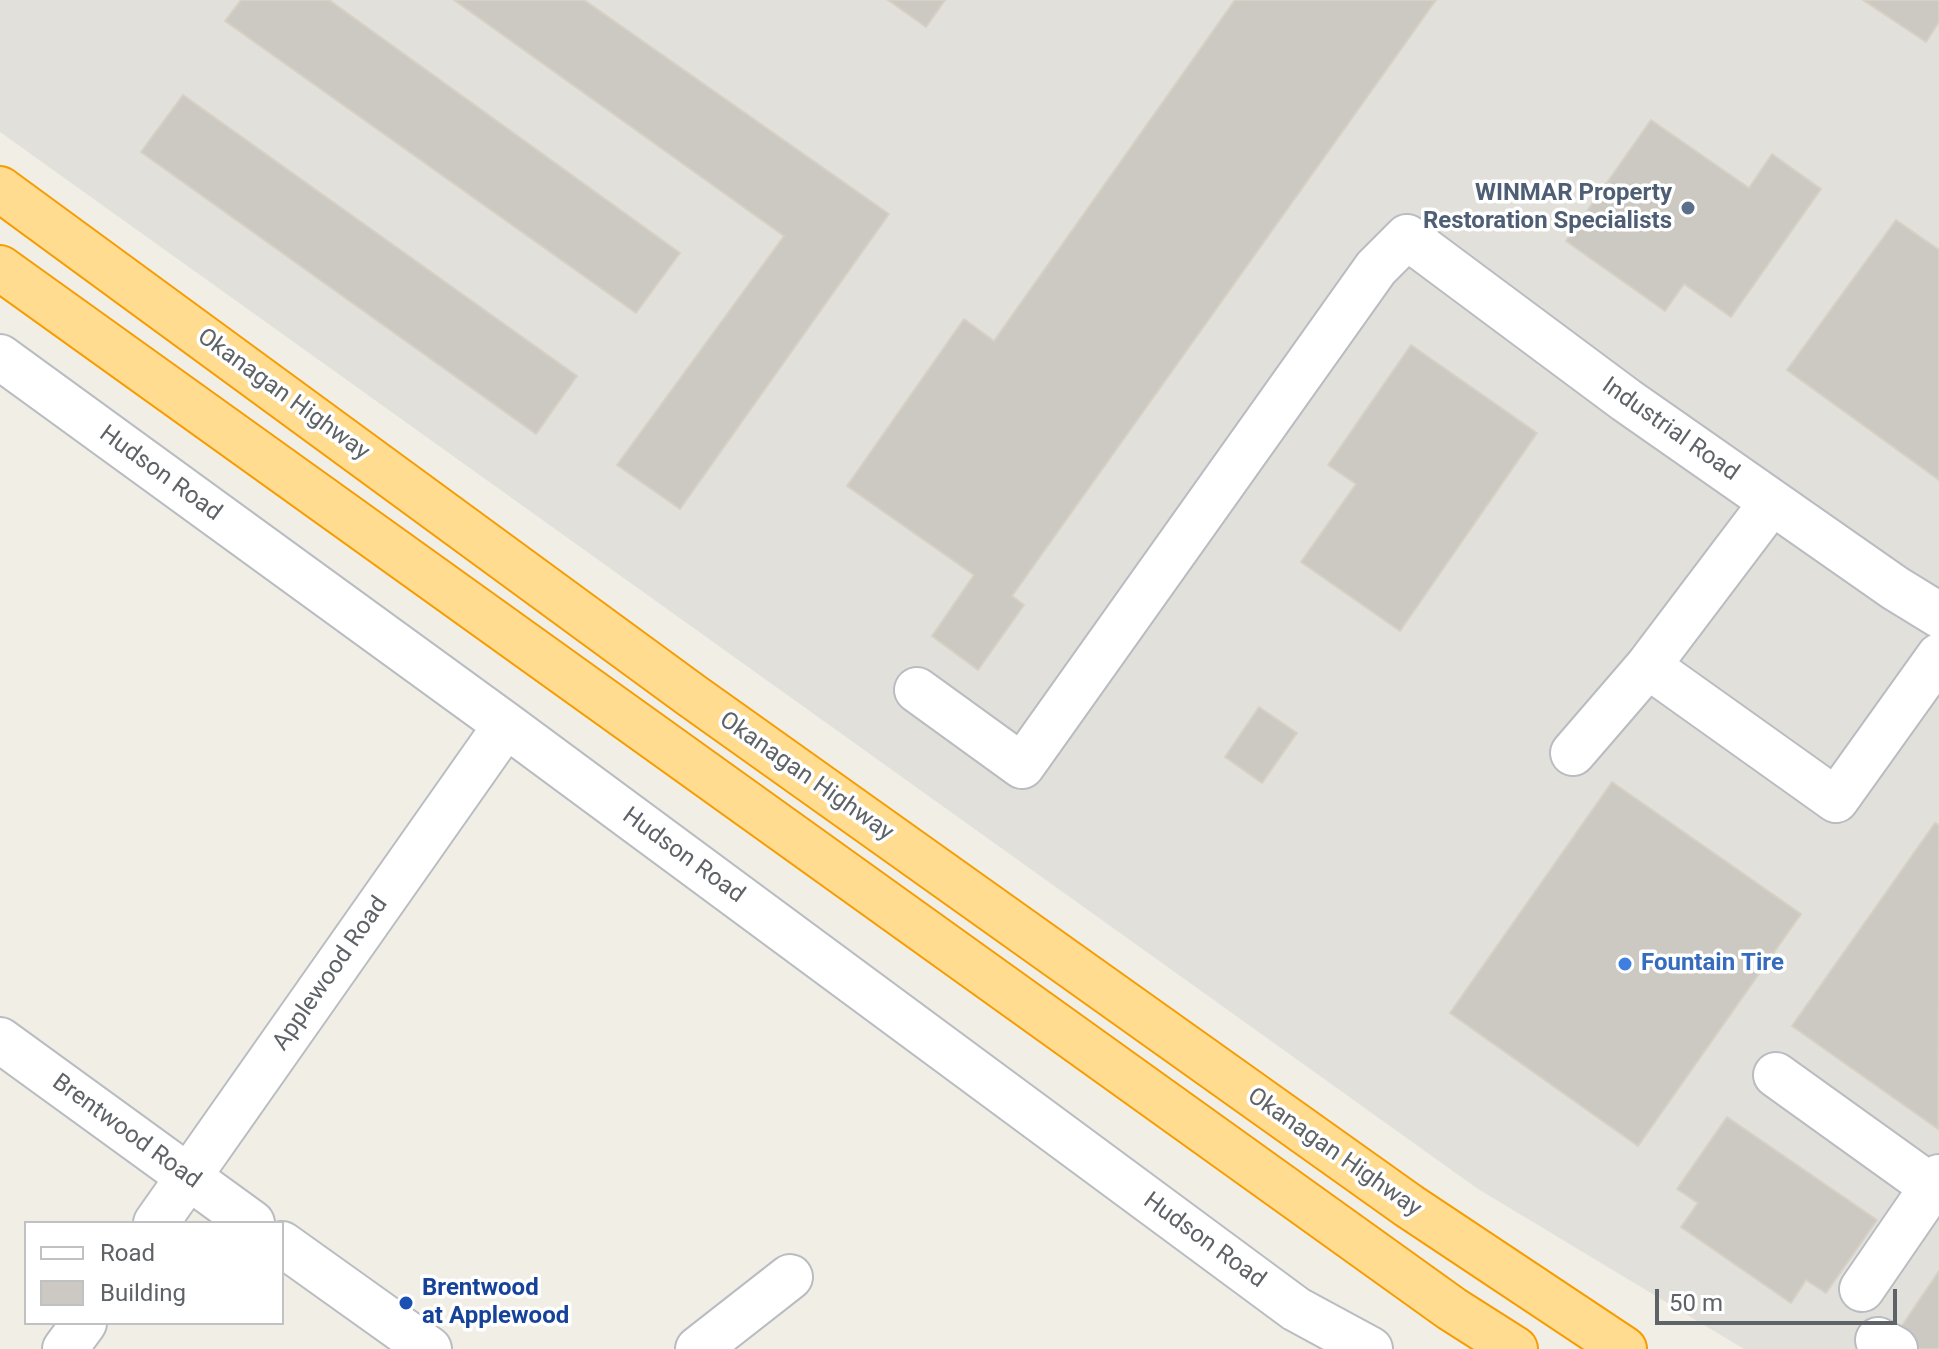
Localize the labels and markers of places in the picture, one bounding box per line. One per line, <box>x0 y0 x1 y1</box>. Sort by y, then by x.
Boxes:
place label: WINMAR Property Restoration Specialists <box>1423 180 1672 236</box>
marker: WINMAR Property Restoration Specialists <box>1679 199 1697 217</box>
place label: Fountain Tire <box>1641 950 1784 978</box>
marker: Fountain Tire <box>1616 955 1634 973</box>
place label: Brentwood at Applewood <box>422 1275 569 1331</box>
marker: Brentwood at Applewood <box>397 1294 415 1312</box>

